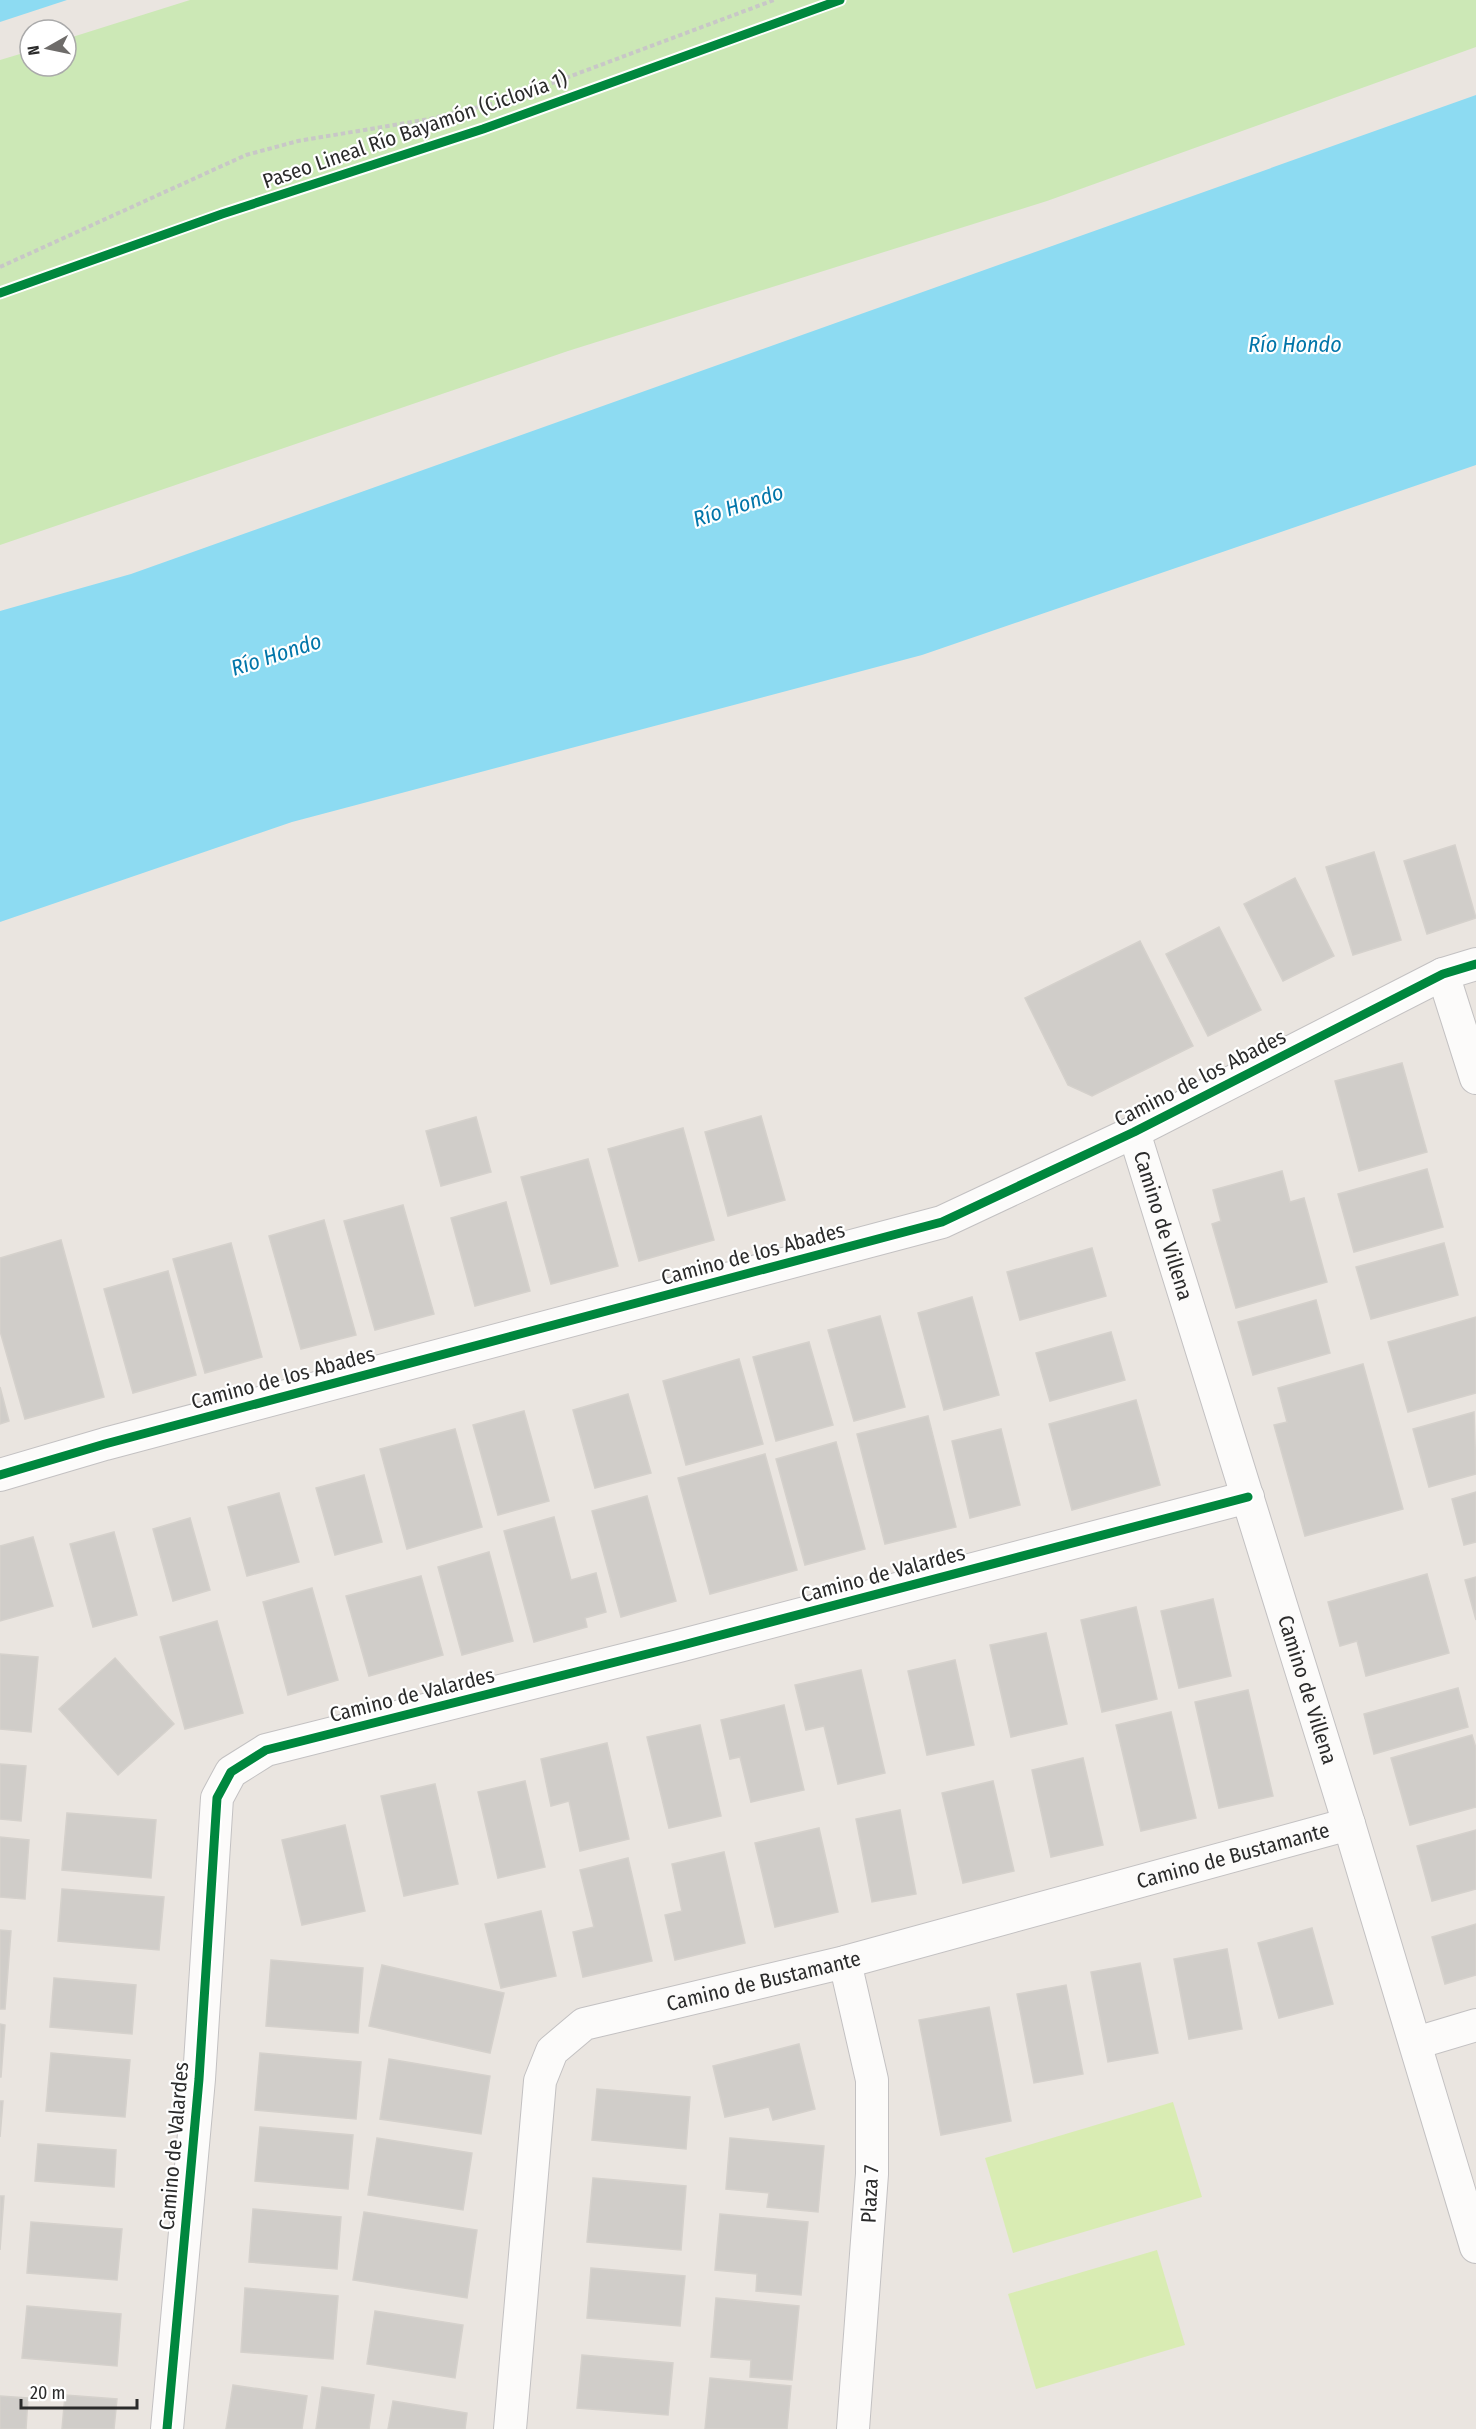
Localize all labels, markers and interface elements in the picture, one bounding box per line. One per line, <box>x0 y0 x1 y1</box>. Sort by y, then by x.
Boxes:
north arrow <box>18 18 78 78</box>
text: N <box>24 44 44 56</box>
street label: Paseo Lineal Río Bayamón (Ciclovía 1) <box>259 66 571 194</box>
water label: Río Hondo <box>1248 331 1342 358</box>
water label: Río Hondo <box>689 478 787 533</box>
water label: Río Hondo <box>227 627 325 682</box>
street label: Camino de los Abades <box>1110 1023 1290 1133</box>
street label: Camino de Villena <box>1128 1148 1198 1303</box>
street label: Camino de los Abades <box>658 1217 848 1291</box>
street label: Camino de los Abades <box>188 1341 378 1415</box>
street label: Camino de Valardes <box>798 1540 968 1608</box>
street label: Camino de Villena <box>1272 1612 1343 1767</box>
street label: Camino de Valardes <box>327 1662 497 1728</box>
street label: Camino de Bustamante <box>1134 1817 1332 1895</box>
street label: Camino de Bustamante <box>664 1945 864 2017</box>
street label: Camino de Valardes <box>154 2061 194 2231</box>
street label: Plaza 7 <box>855 2164 885 2224</box>
scale bar <box>21 2372 136 2410</box>
text: 20 m <box>30 2382 65 2404</box>

